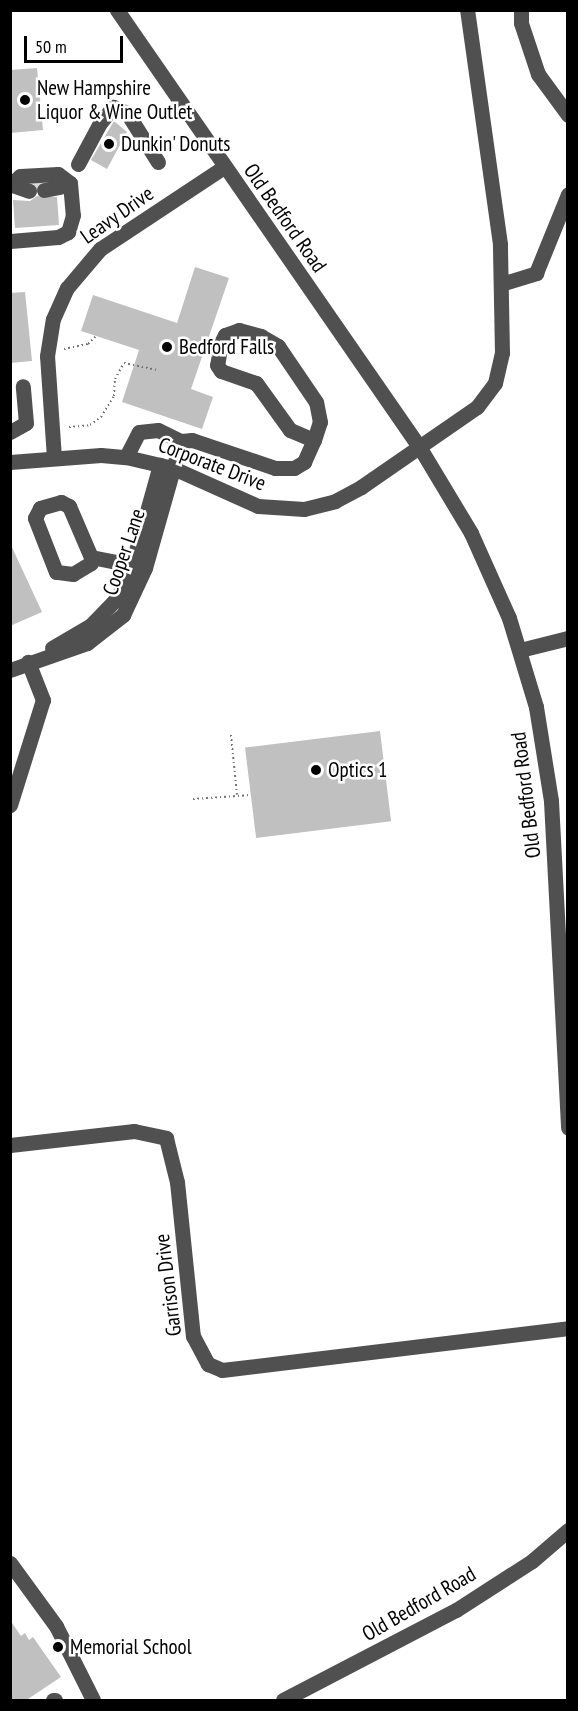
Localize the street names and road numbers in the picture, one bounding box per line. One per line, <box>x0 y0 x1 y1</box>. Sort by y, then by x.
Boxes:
street label: Old Bedford Road <box>238 159 332 277</box>
street label: Leavy Drive <box>75 181 159 249</box>
street label: Corporate Drive <box>155 432 269 496</box>
street label: Cooper Lane <box>97 505 151 599</box>
street label: Old Bedford Road <box>506 730 546 860</box>
street label: Garrison Drive <box>149 1232 187 1338</box>
street label: Old Bedford Road <box>358 1561 480 1647</box>

